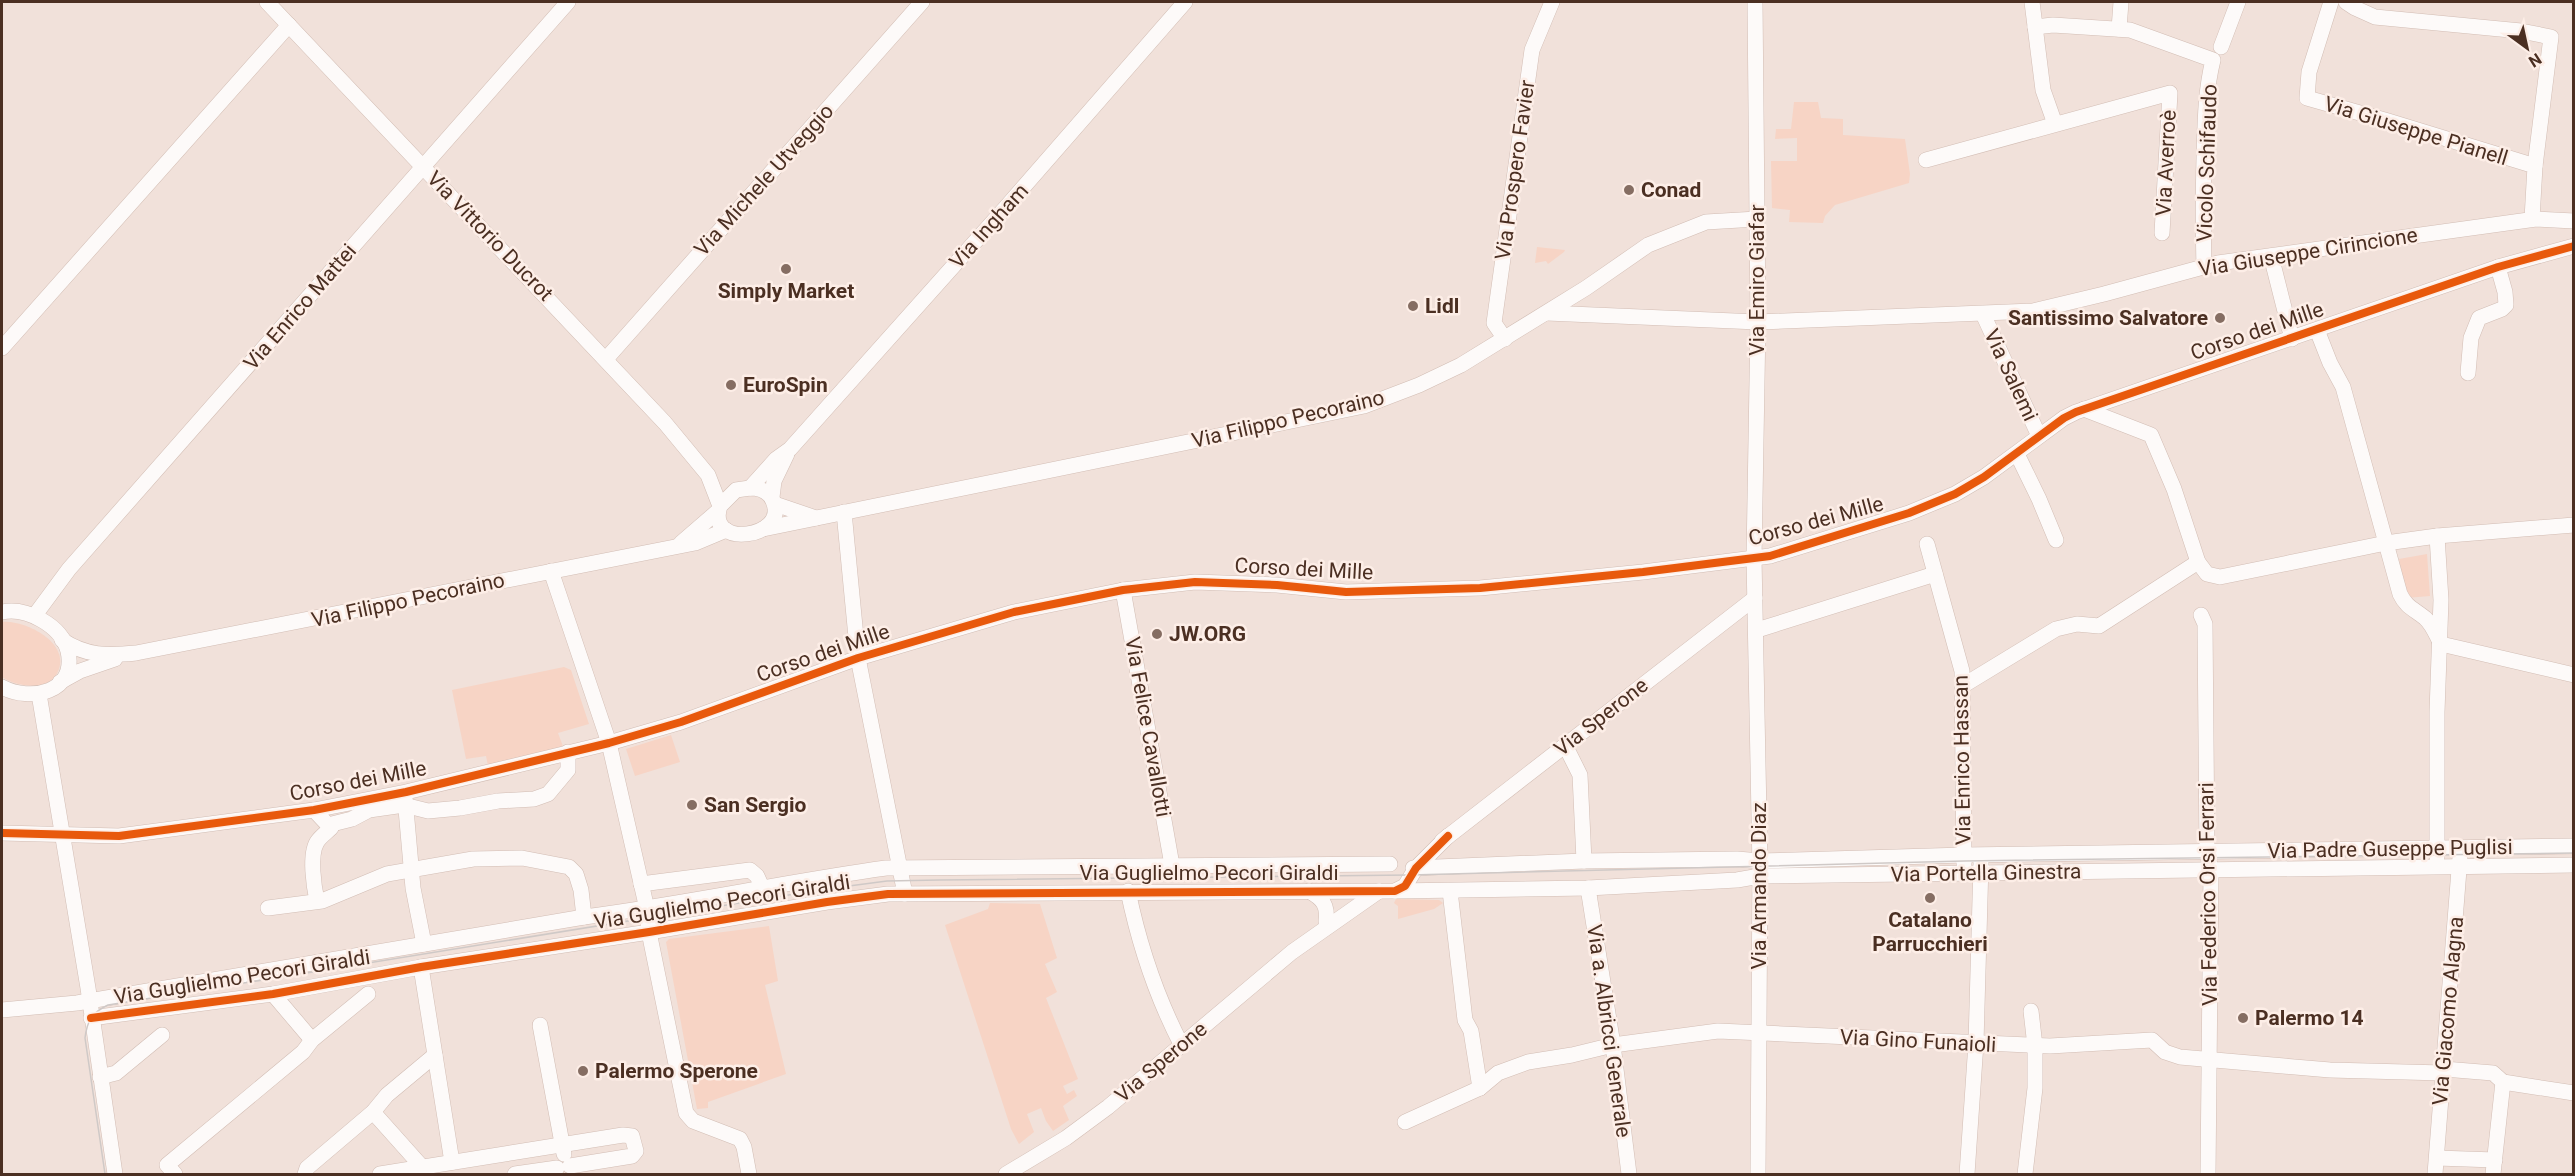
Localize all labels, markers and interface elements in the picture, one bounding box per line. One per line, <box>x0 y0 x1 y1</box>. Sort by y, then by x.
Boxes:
north arrow <box>2497 18 2557 78</box>
text: N <box>2525 49 2545 71</box>
street label: Via Prospero Favier <box>1491 79 1539 261</box>
street label: Vicolo Schifaudo <box>2192 84 2222 242</box>
street label: Via Giuseppe Pianell <box>2321 92 2511 170</box>
street label: Via Michele Utveggio <box>689 99 839 261</box>
street label: Via Averroè <box>2151 109 2181 217</box>
street label: Via Vittorio Ducrot <box>422 166 558 306</box>
place label: Conad <box>1641 178 1701 202</box>
street label: Via Ingham <box>945 179 1033 273</box>
marker: Conad <box>1622 183 1636 197</box>
street label: Via Emiro Giafar <box>1745 204 1769 356</box>
street label: Via Giuseppe Cirincione <box>2197 223 2419 281</box>
street label: Via Enrico Mattei <box>239 239 361 375</box>
marker: Simply Market <box>779 262 793 276</box>
place label: Simply Market <box>718 279 854 303</box>
place label: Lidl <box>1425 294 1459 318</box>
street label: Corso dei Mille <box>2187 297 2327 365</box>
marker: Lidl <box>1406 299 1420 313</box>
place label: Santissimo Salvatore <box>2008 306 2208 330</box>
marker: Santissimo Salvatore <box>2213 311 2227 325</box>
street label: Via Salemi <box>1979 325 2043 425</box>
place label: EuroSpin <box>743 373 828 397</box>
marker: EuroSpin <box>724 378 738 392</box>
street label: Via Filippo Pecoraino <box>1189 385 1387 453</box>
street label: Corso dei Mille <box>1746 491 1886 551</box>
street label: Corso dei Mille <box>1234 553 1374 585</box>
street label: Via Filippo Pecoraino <box>309 568 507 632</box>
street label: Corso dei Mille <box>753 619 893 687</box>
place label: JW.ORG <box>1169 622 1246 646</box>
marker: JW.ORG <box>1150 627 1164 641</box>
street label: Via Felice Cavallotti <box>1120 635 1176 819</box>
street label: Via Sperone <box>1549 673 1653 761</box>
street label: Via Enrico Hassan <box>1949 675 1975 845</box>
street label: Corso dei Mille <box>288 756 428 806</box>
street label: Via Federico Orsi Ferrari <box>2194 782 2222 1006</box>
place label: San Sergio <box>704 793 806 817</box>
marker: San Sergio <box>685 798 699 812</box>
street label: Via Armando Diaz <box>1747 802 1771 970</box>
street label: Via Padre Guseppe Puglisi <box>2267 835 2513 863</box>
street label: Via Portella Ginestra <box>1890 859 2082 887</box>
street label: Via Guglielmo Pecori Giraldi <box>1079 861 1339 885</box>
street label: Via Guglielmo Pecori Giraldi <box>592 870 852 934</box>
marker: Catalano Parrucchieri <box>1923 891 1937 905</box>
place label: Catalano Parrucchieri <box>1872 908 1988 956</box>
street label: Via Giacomo Alagna <box>2428 916 2468 1106</box>
street label: Via a. Albricci Generale <box>1582 923 1636 1139</box>
street label: Via Guglielmo Pecori Giraldi <box>112 945 372 1009</box>
place label: Palermo 14 <box>2255 1006 2364 1030</box>
marker: Palermo 14 <box>2236 1011 2250 1025</box>
street label: Via Sperone <box>1110 1017 1212 1107</box>
street label: Via Gino Funaioli <box>1839 1025 1997 1057</box>
place label: Palermo Sperone <box>595 1059 758 1083</box>
marker: Palermo Sperone <box>576 1064 590 1078</box>

